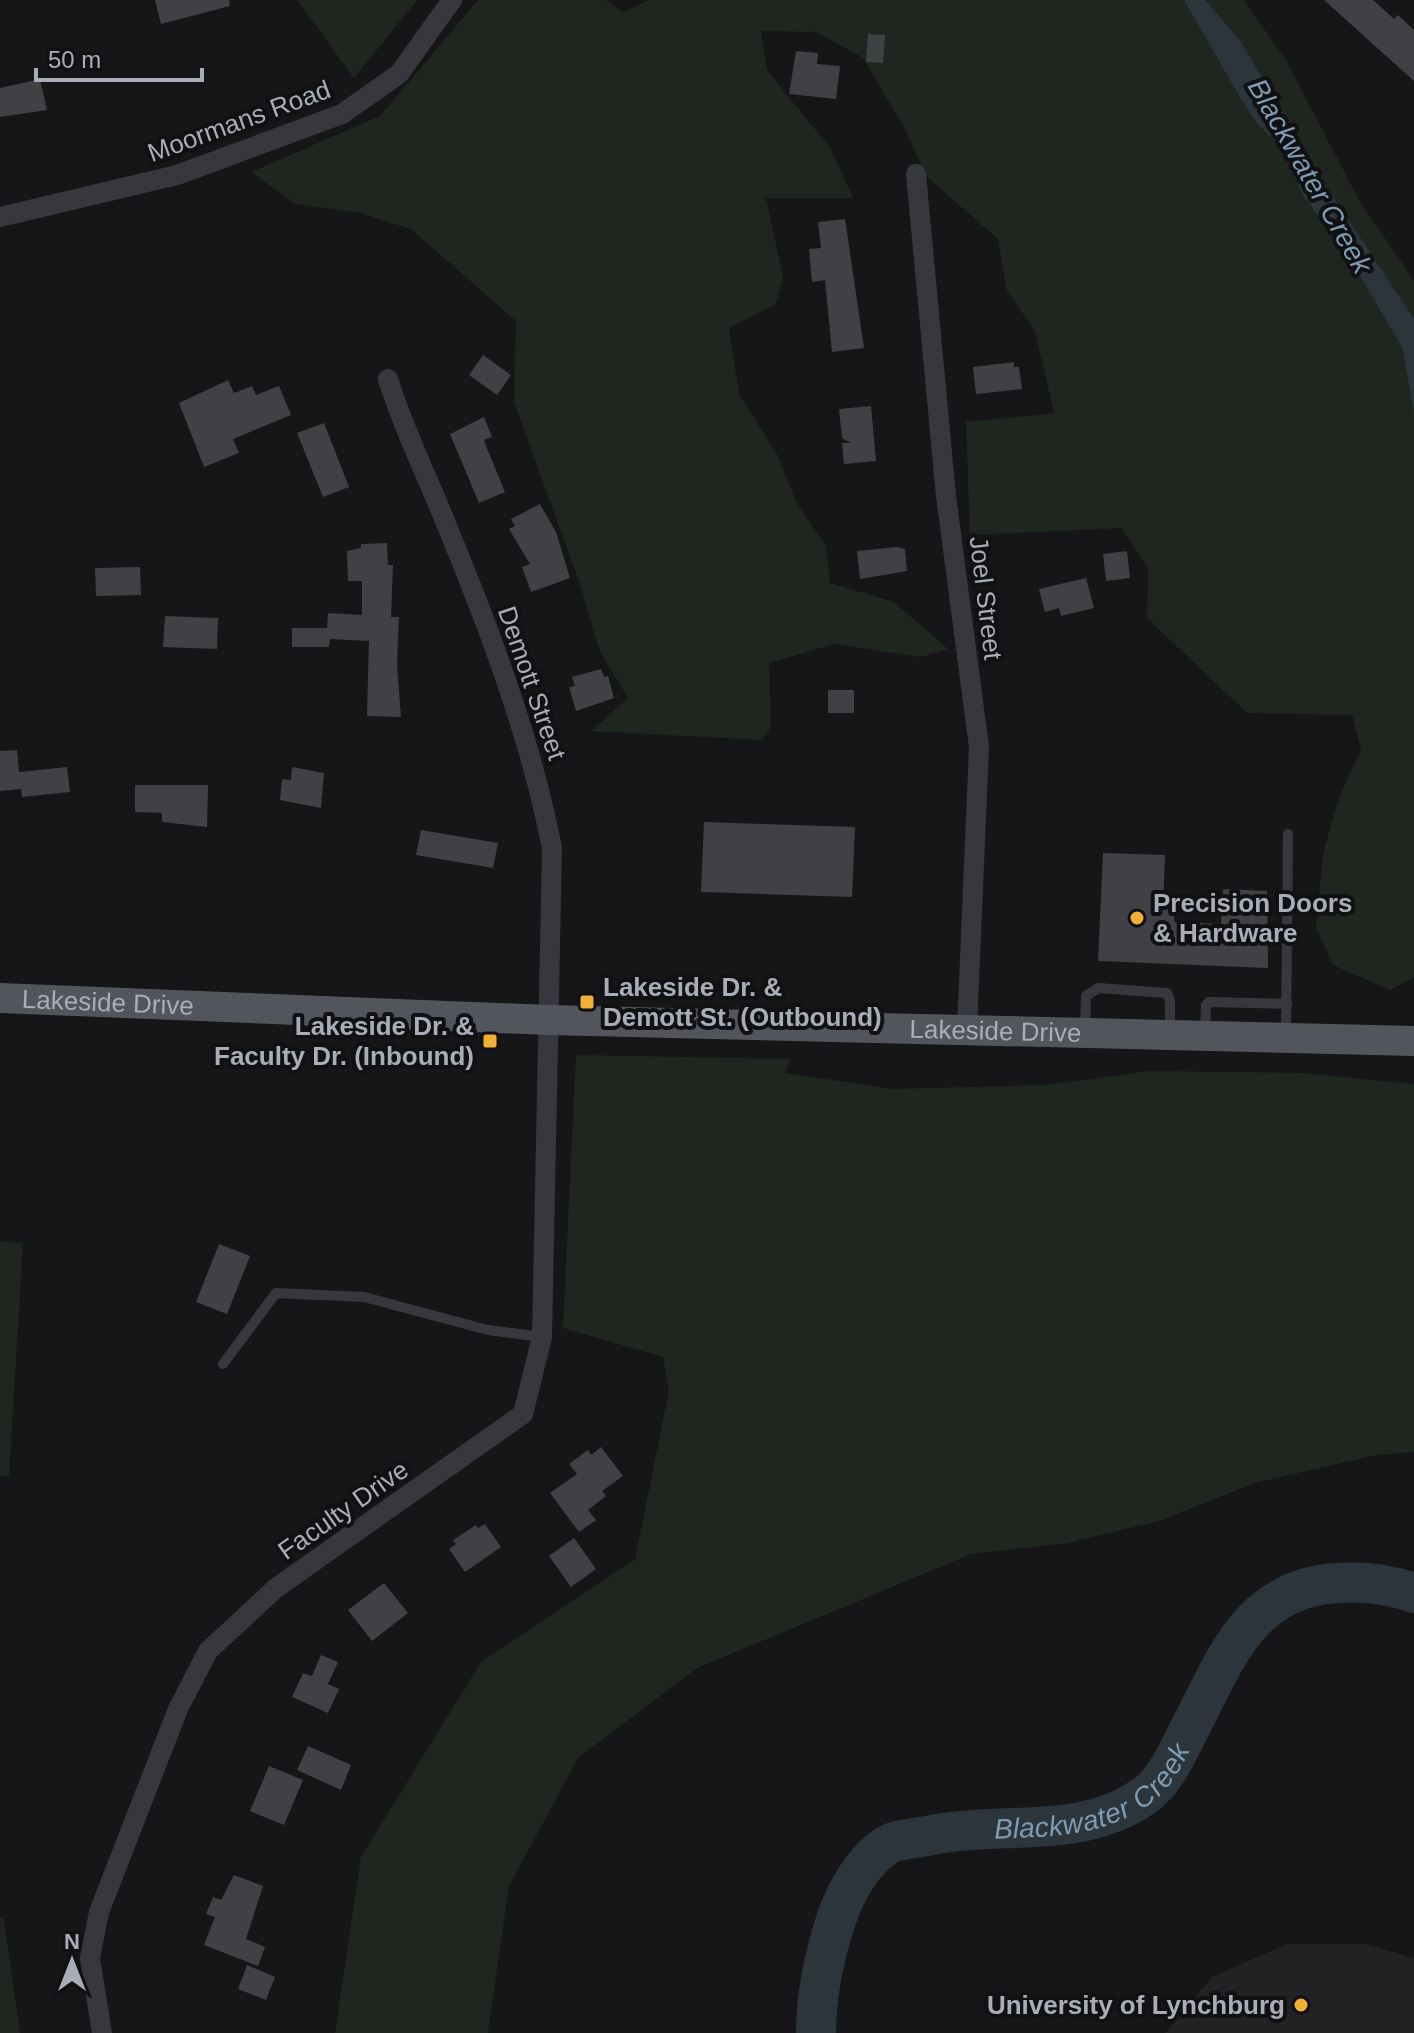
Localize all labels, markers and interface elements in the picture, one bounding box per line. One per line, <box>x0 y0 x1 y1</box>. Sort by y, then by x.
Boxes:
scale bar <box>36 32 202 82</box>
text: 50 m <box>48 46 101 73</box>
water label: Blackwater Creek <box>1242 73 1379 280</box>
street label: Moormans Road <box>144 74 334 168</box>
street label: Joel Street <box>964 534 1009 662</box>
street label: Demott Street <box>492 602 573 764</box>
place label: Precision Doors & Hardware <box>1153 888 1352 948</box>
marker: Precision Doors & Hardware <box>1128 909 1146 927</box>
place label: Lakeside Dr. & Demott St. (Outbound) <box>603 972 882 1032</box>
street label: Lakeside Drive <box>21 984 194 1021</box>
marker: Lakeside Dr. & Demott St. (Outbound) <box>578 993 596 1011</box>
place label: Lakeside Dr. & Faculty Dr. (Inbound) <box>214 1011 474 1071</box>
street label: Lakeside Drive <box>909 1014 1082 1048</box>
marker: Lakeside Dr. & Faculty Dr. (Inbound) <box>481 1032 499 1050</box>
street label: Faculty Drive <box>272 1454 414 1566</box>
water label: Blackwater Creek <box>994 1736 1196 1844</box>
north arrow <box>32 1921 112 2001</box>
text: N <box>64 1929 80 1954</box>
place label: University of Lynchburg <box>987 1990 1285 2020</box>
marker: University of Lynchburg <box>1292 1996 1310 2014</box>

